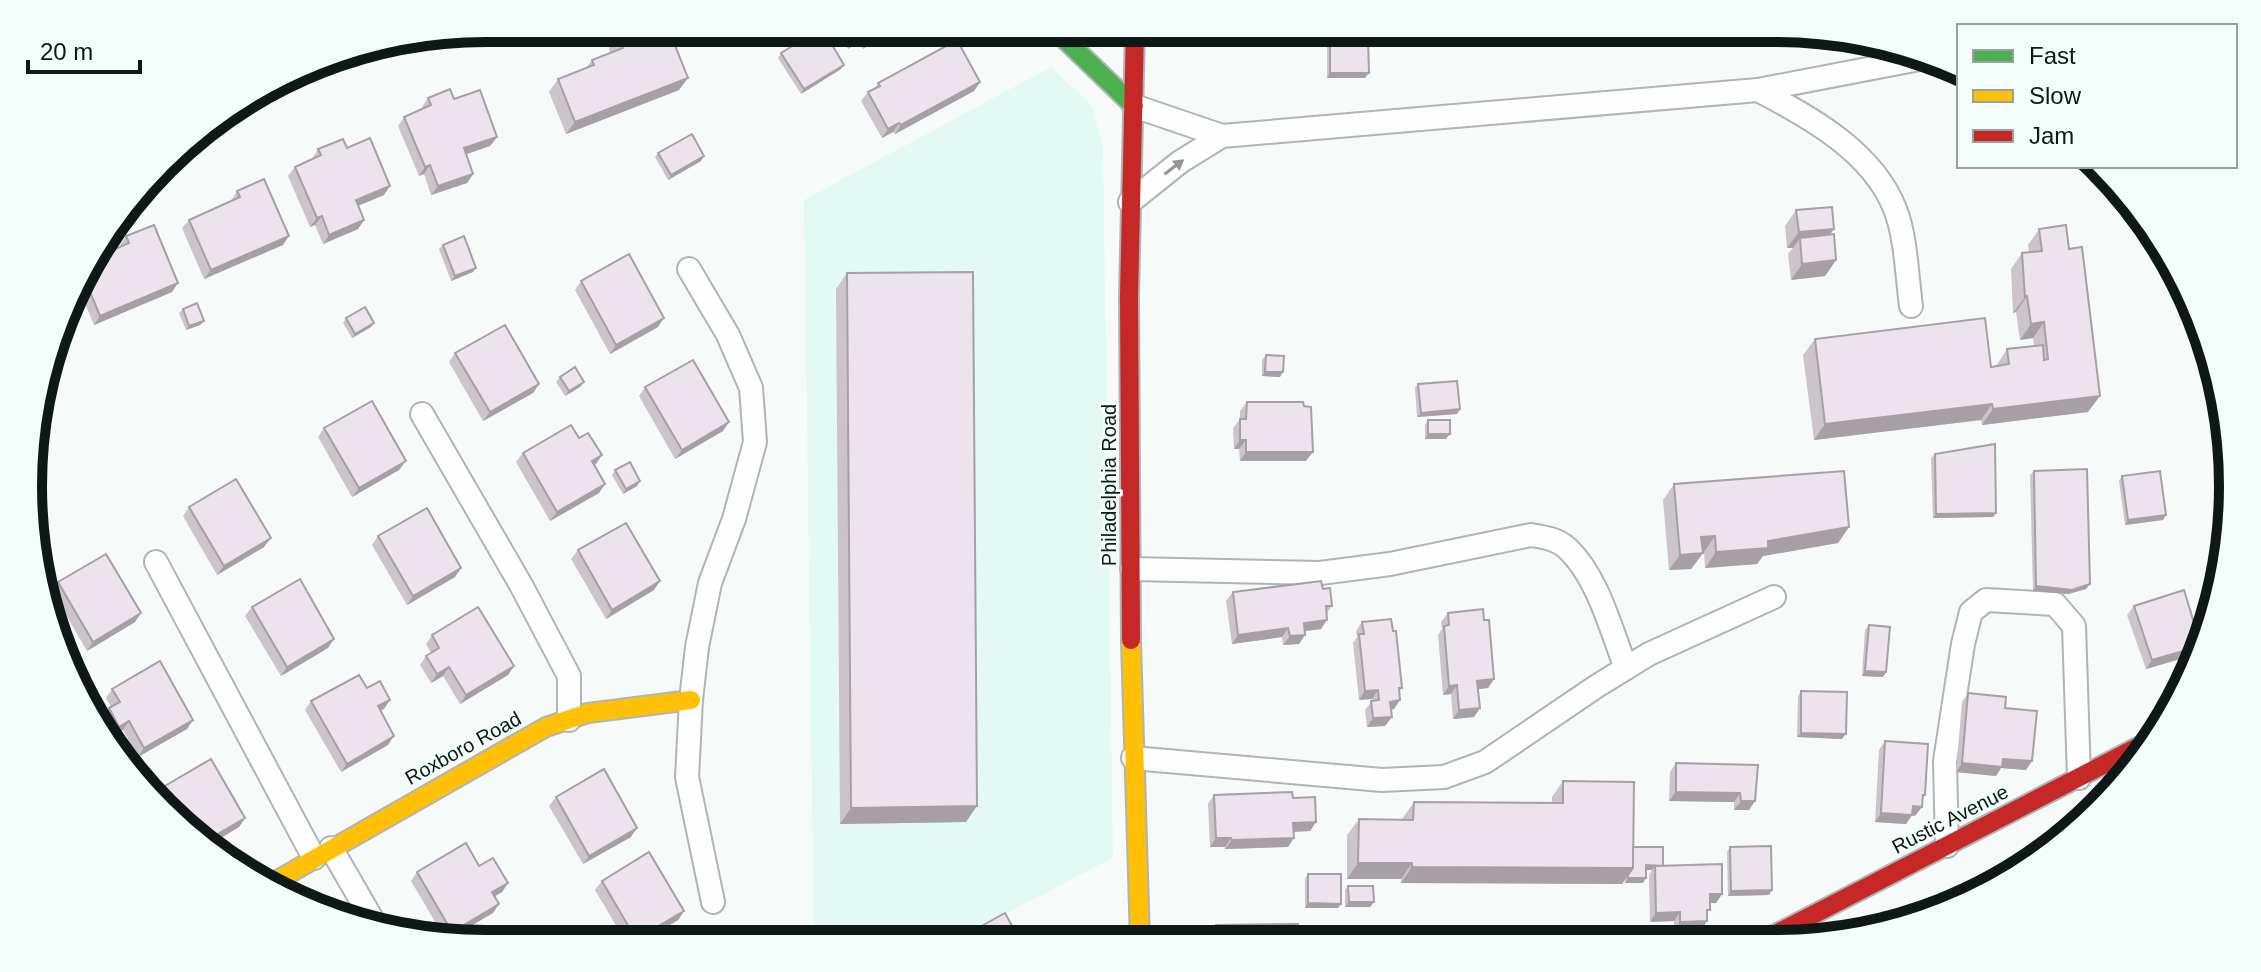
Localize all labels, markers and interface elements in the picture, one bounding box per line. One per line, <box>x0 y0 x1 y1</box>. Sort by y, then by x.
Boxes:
scale bar <box>28 24 140 74</box>
legend <box>1957 24 2237 168</box>
text: 20 m <box>40 38 93 65</box>
text: Fast <box>2029 42 2076 69</box>
text: Slow <box>2029 82 2082 109</box>
text: Jam <box>2029 122 2074 149</box>
one-way arrow <box>1164 159 1184 175</box>
street label: Philadelphia Road <box>1098 404 1120 566</box>
street label: Roxboro Road <box>401 707 525 789</box>
street label: Rustic Avenue <box>1888 780 2012 858</box>

